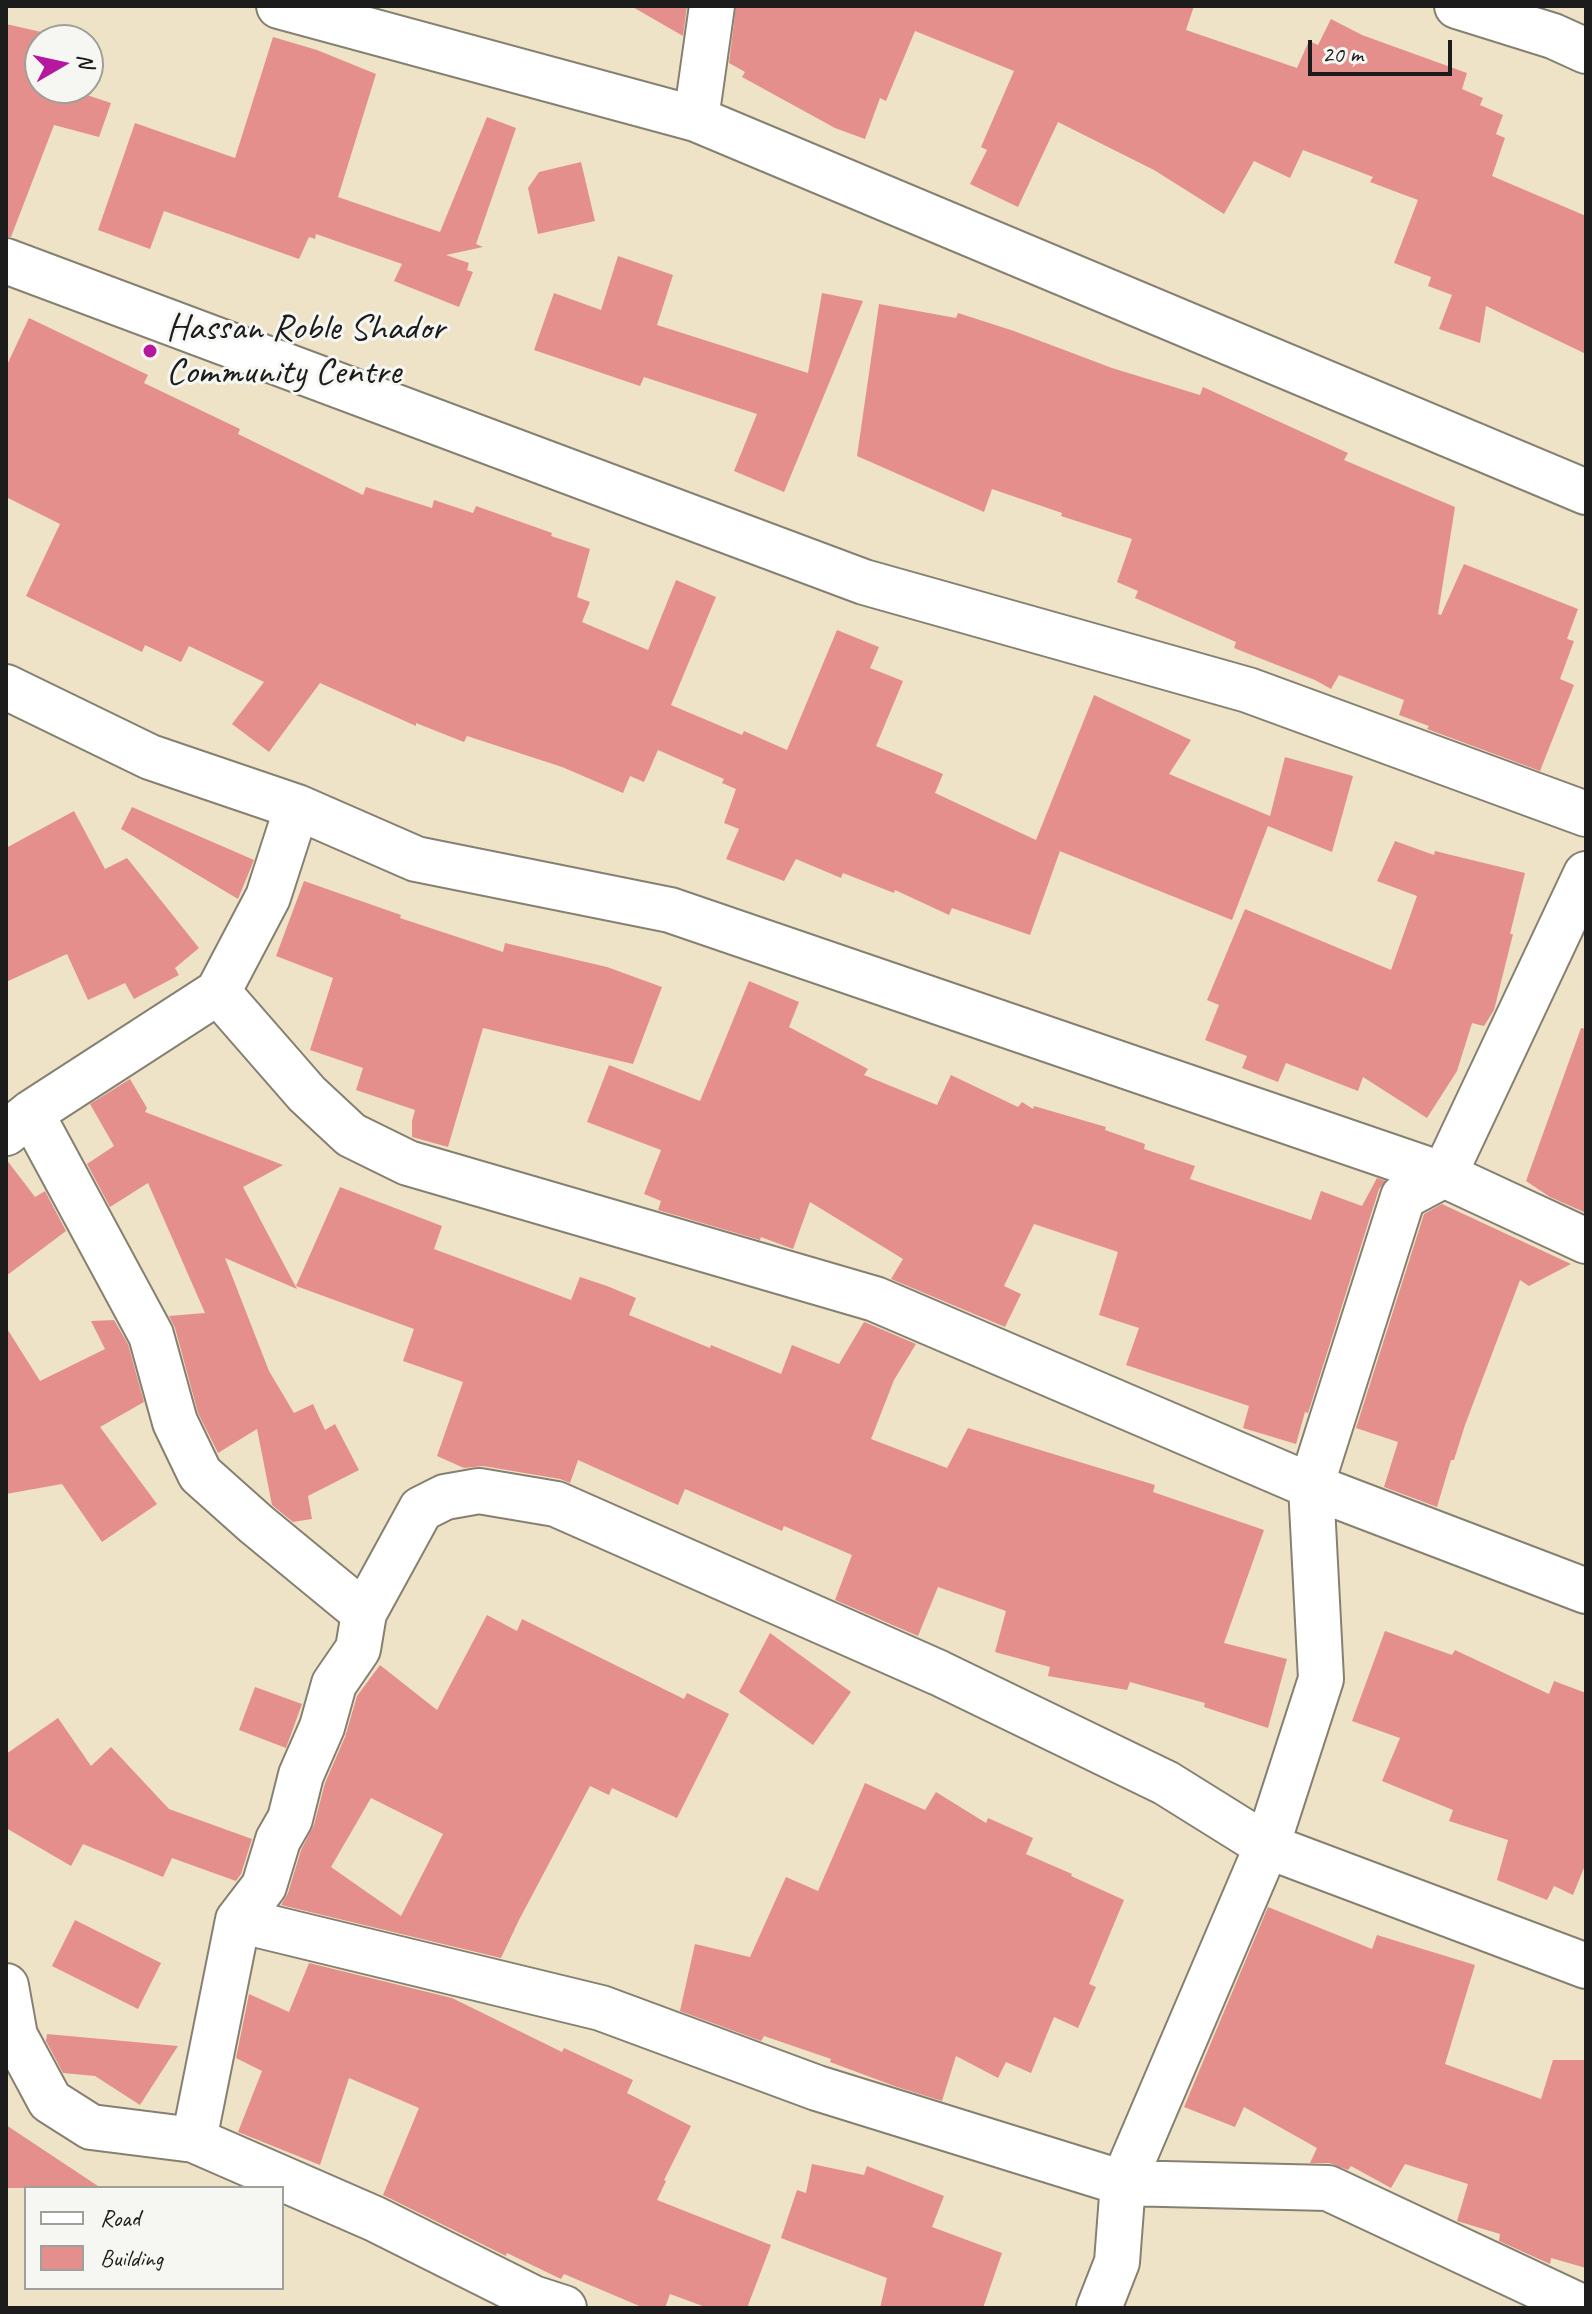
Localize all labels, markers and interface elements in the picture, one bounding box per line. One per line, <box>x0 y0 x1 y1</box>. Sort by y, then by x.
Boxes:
north arrow <box>24 24 104 104</box>
scale bar <box>1312 24 1456 74</box>
text: 20 m <box>1322 39 1363 69</box>
text: N <box>71 52 101 69</box>
place label: Hassan Roble Shador Community Centre <box>166 306 445 396</box>
marker: Hassan Roble Shador Community Centre <box>141 342 159 360</box>
legend <box>24 2186 284 2290</box>
text: Road <box>100 2203 140 2233</box>
text: Building <box>100 2243 163 2273</box>

